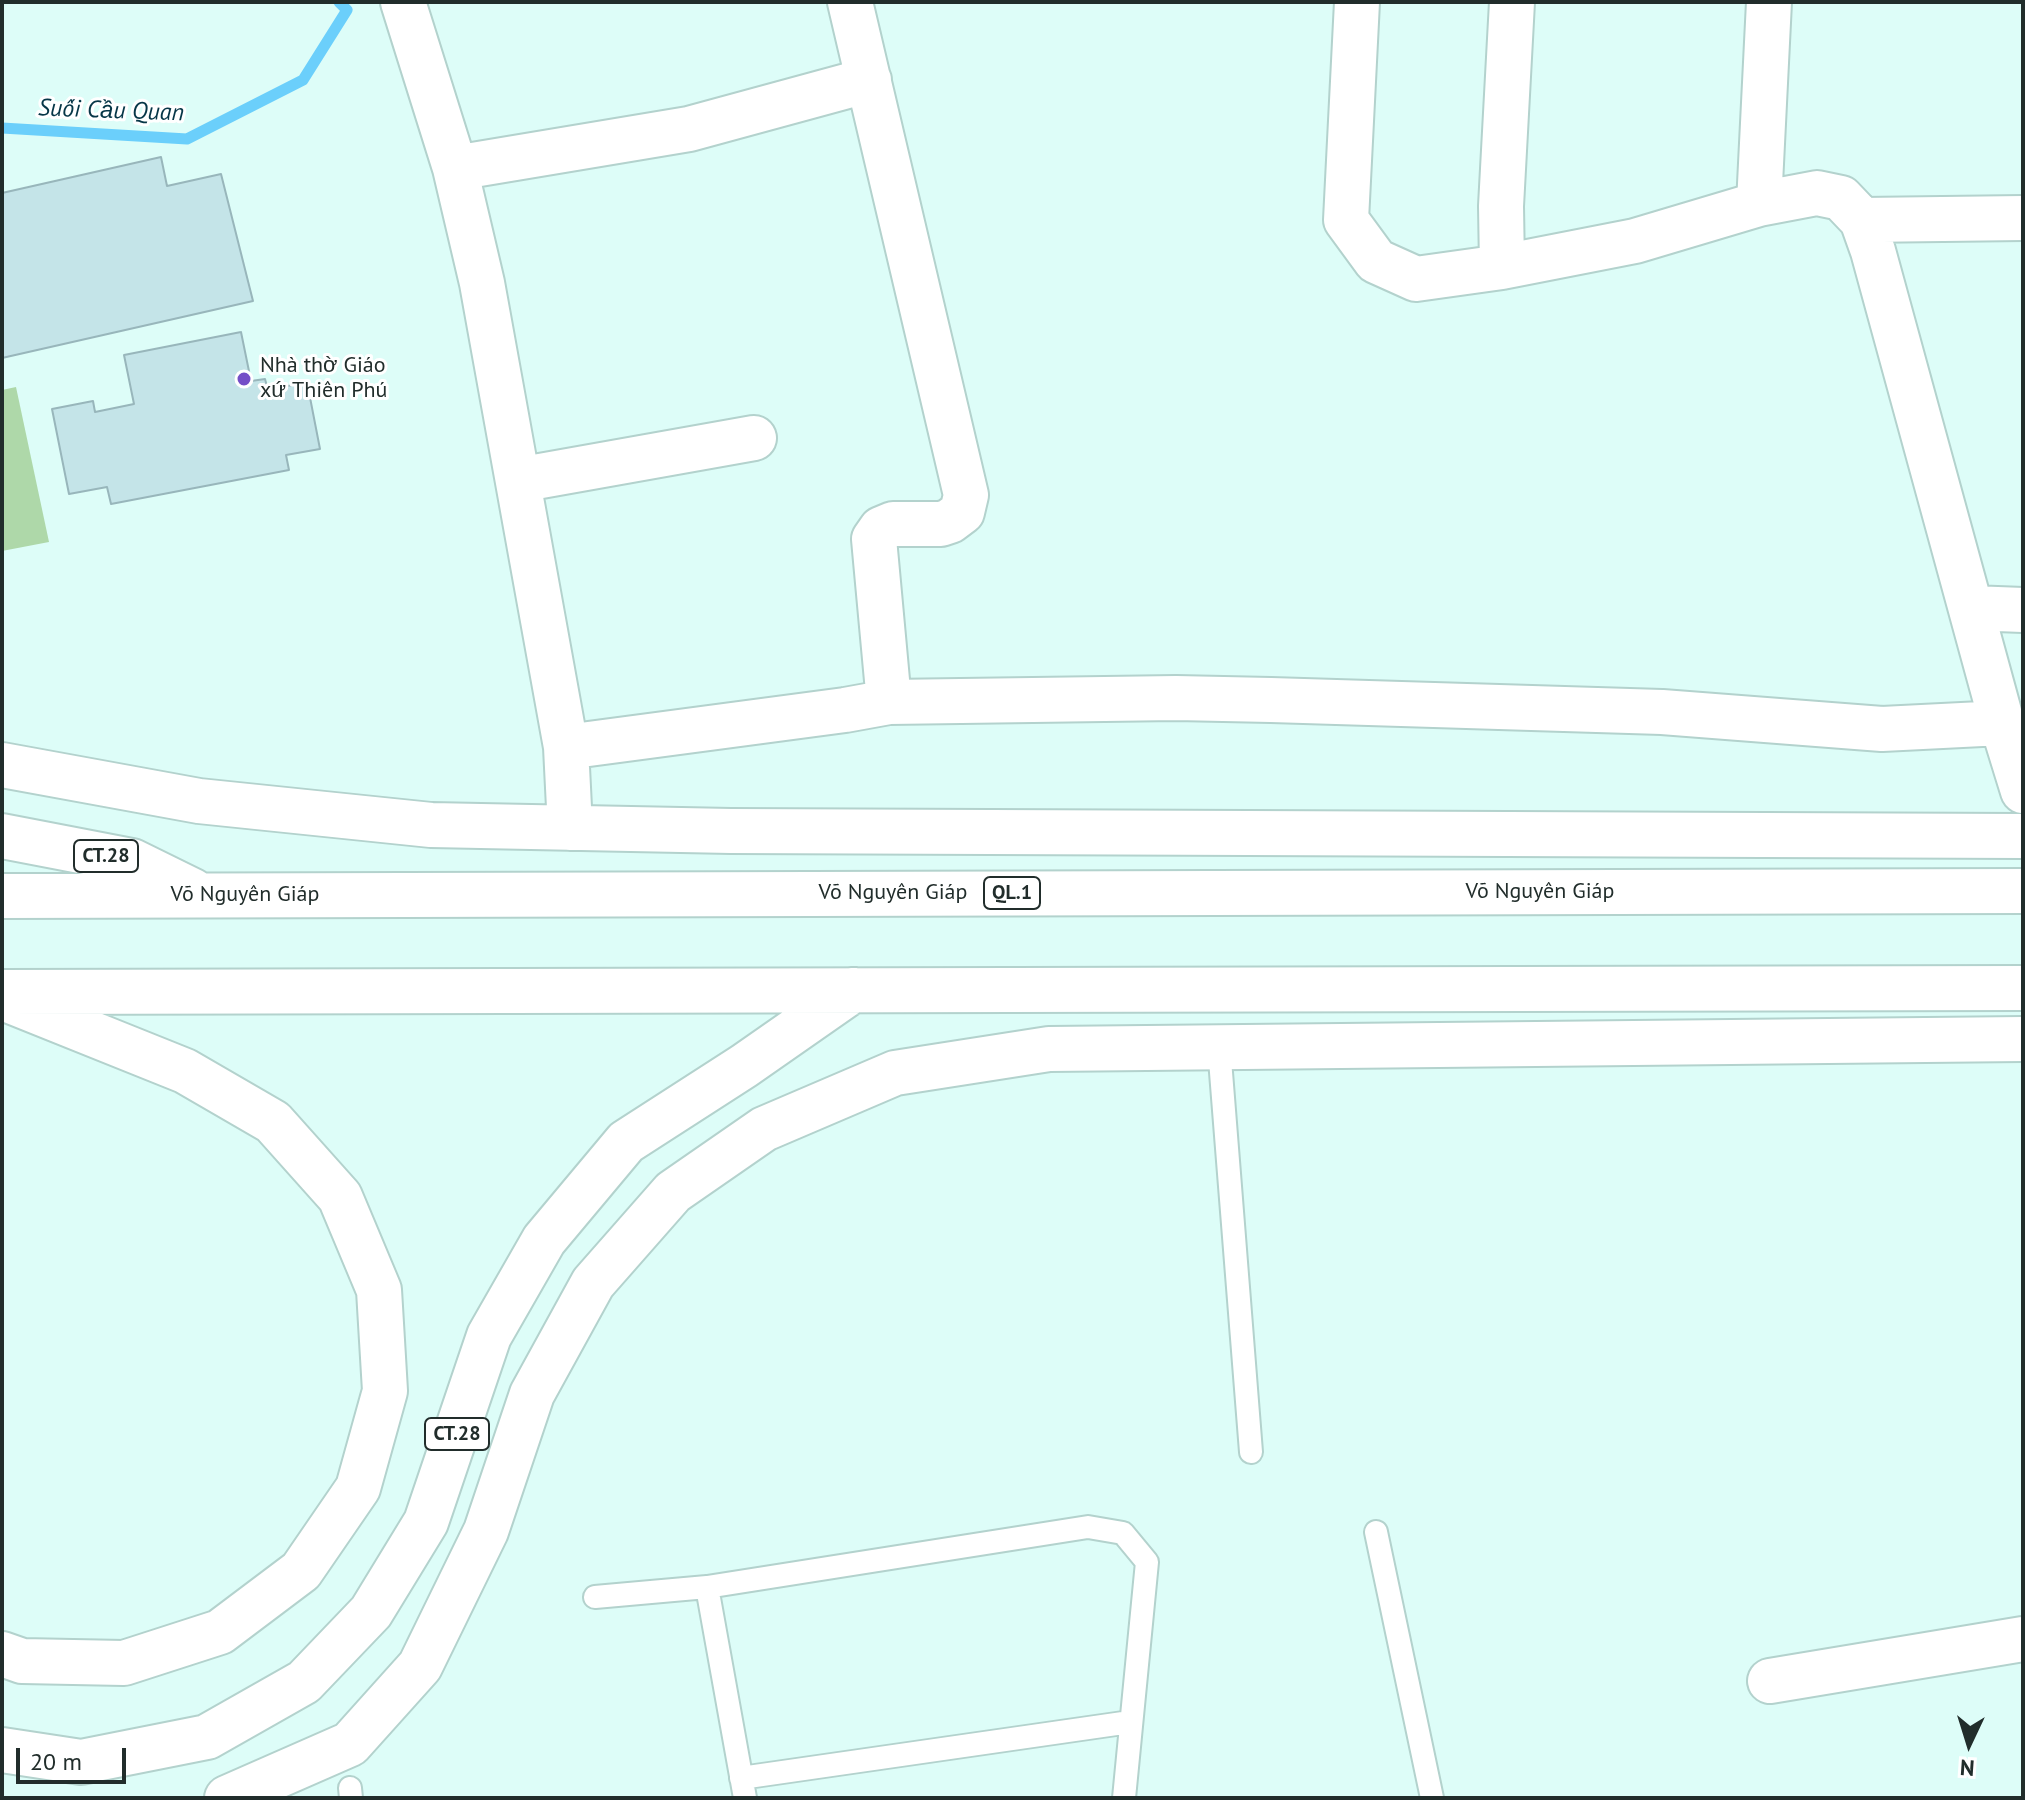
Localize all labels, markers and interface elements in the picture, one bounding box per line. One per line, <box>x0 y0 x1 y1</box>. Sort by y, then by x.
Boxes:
water label: Suối Cầu Quan <box>37 94 185 128</box>
place label: Nhà thờ Giáo xứ Thiên Phú <box>260 353 387 404</box>
marker: Nhà thờ Giáo xứ Thiên Phú <box>235 370 253 388</box>
road number: CT.28 <box>74 840 138 872</box>
road number: QL.1 <box>984 877 1040 909</box>
street label: Võ Nguyên Giáp <box>1466 879 1614 905</box>
street label: Võ Nguyên Giáp <box>819 880 967 906</box>
street label: Võ Nguyên Giáp <box>171 882 319 908</box>
road number: CT.28 <box>425 1418 489 1450</box>
north arrow <box>1929 1704 2009 1784</box>
scale bar <box>20 1732 130 1782</box>
text: 20 m <box>30 1746 82 1777</box>
text: N <box>1959 1753 1976 1782</box>

